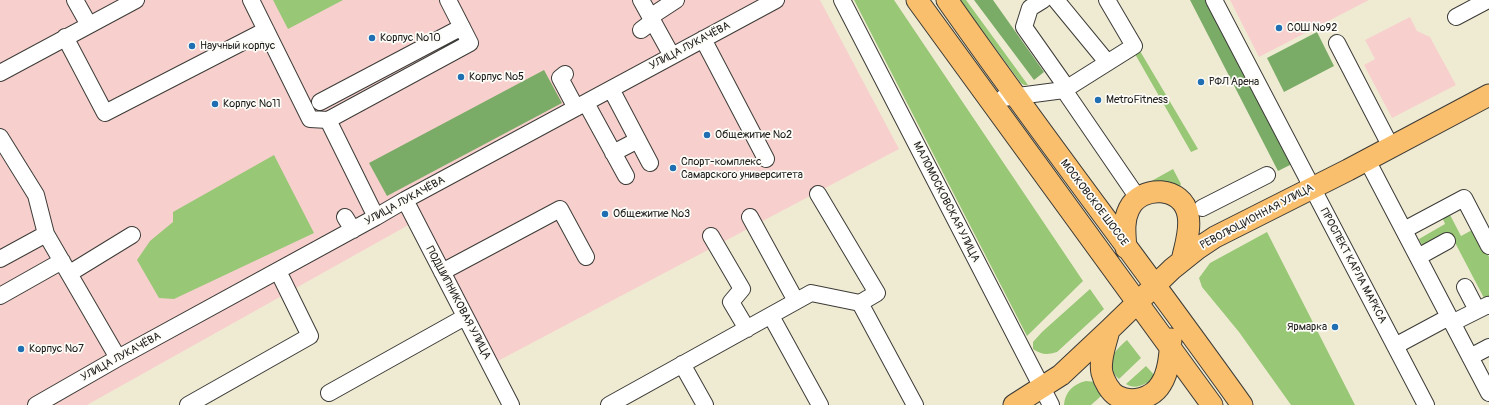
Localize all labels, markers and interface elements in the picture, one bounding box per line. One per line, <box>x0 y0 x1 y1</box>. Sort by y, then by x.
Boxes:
street label: УЛИЦА ЛУКАЧЁВА <box>647 19 733 73</box>
place label: СОШ №92 <box>1287 21 1337 35</box>
marker: СОШ №92 <box>1274 23 1284 33</box>
place label: Корпус №10 <box>380 31 441 45</box>
marker: Корпус №10 <box>367 33 377 43</box>
place label: Научный корпус <box>200 39 275 53</box>
marker: Научный корпус <box>187 41 197 51</box>
place label: Корпус №5 <box>469 70 524 84</box>
marker: Корпус №5 <box>456 72 466 82</box>
place label: РФЛ Арена <box>1209 75 1259 89</box>
marker: РФЛ Арена <box>1196 77 1206 87</box>
place label: MetroFitness <box>1106 93 1168 107</box>
marker: MetroFitness <box>1093 95 1103 105</box>
place label: Корпус №11 <box>223 97 281 111</box>
marker: Корпус №11 <box>210 99 220 109</box>
place label: Общежитие №2 <box>715 128 792 142</box>
marker: Общежитие №2 <box>702 130 712 140</box>
street label: МАЛОМОСКОВСКАЯ УЛИЦА <box>910 139 982 265</box>
place label: Спорт-комплекс Самарского университета <box>681 155 803 181</box>
street label: МОСКОВСКОЕ ШОССЕ <box>1057 157 1131 249</box>
marker: Спорт-комплекс Самарского университета <box>668 163 678 173</box>
street label: УЛИЦА ЛУКАЧЁВА <box>363 174 447 228</box>
street label: РЕВОЛЮЦИОННАЯ УЛИЦА <box>1198 181 1316 253</box>
street label: ПРОСПЕКТ КАРЛА МАРКСА <box>1317 206 1389 326</box>
place label: Общежитие №3 <box>613 207 690 221</box>
marker: Общежитие №3 <box>600 209 610 219</box>
street label: ПОДШИПНИКОВАЯ УЛИЦА <box>423 244 493 362</box>
place label: Ярмарка <box>1287 320 1327 334</box>
marker: Ярмарка <box>1330 322 1340 332</box>
street label: УЛИЦА ЛУКАЧЁВА <box>79 330 163 384</box>
place label: Корпус №7 <box>29 342 84 356</box>
marker: Корпус №7 <box>16 344 26 354</box>

